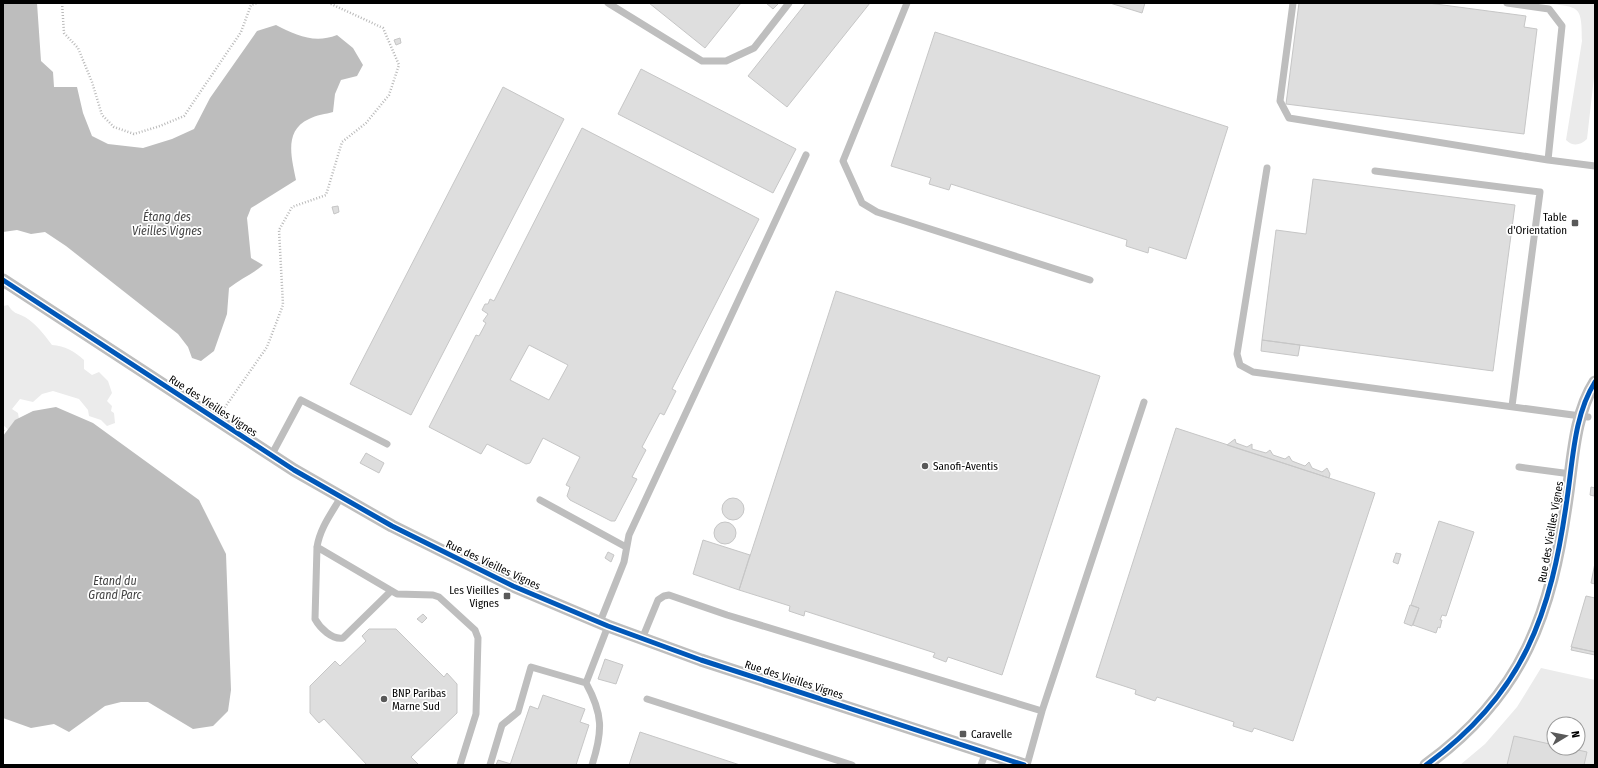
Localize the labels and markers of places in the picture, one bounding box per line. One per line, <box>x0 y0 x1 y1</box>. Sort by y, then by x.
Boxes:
place label: Table d'Orientation <box>1507 211 1567 237</box>
marker: Table d'Orientation <box>1570 218 1580 228</box>
place label: Sanofi-Aventis <box>933 460 998 473</box>
marker: Sanofi-Aventis <box>920 461 930 471</box>
place label: Les Vieilles Vignes <box>449 584 499 610</box>
marker: Les Vieilles Vignes <box>502 591 512 601</box>
place label: BNP Paribas Marne Sud <box>392 687 446 713</box>
marker: BNP Paribas Marne Sud <box>379 694 389 704</box>
place label: Caravelle <box>971 728 1012 741</box>
marker: Caravelle <box>958 729 968 739</box>

